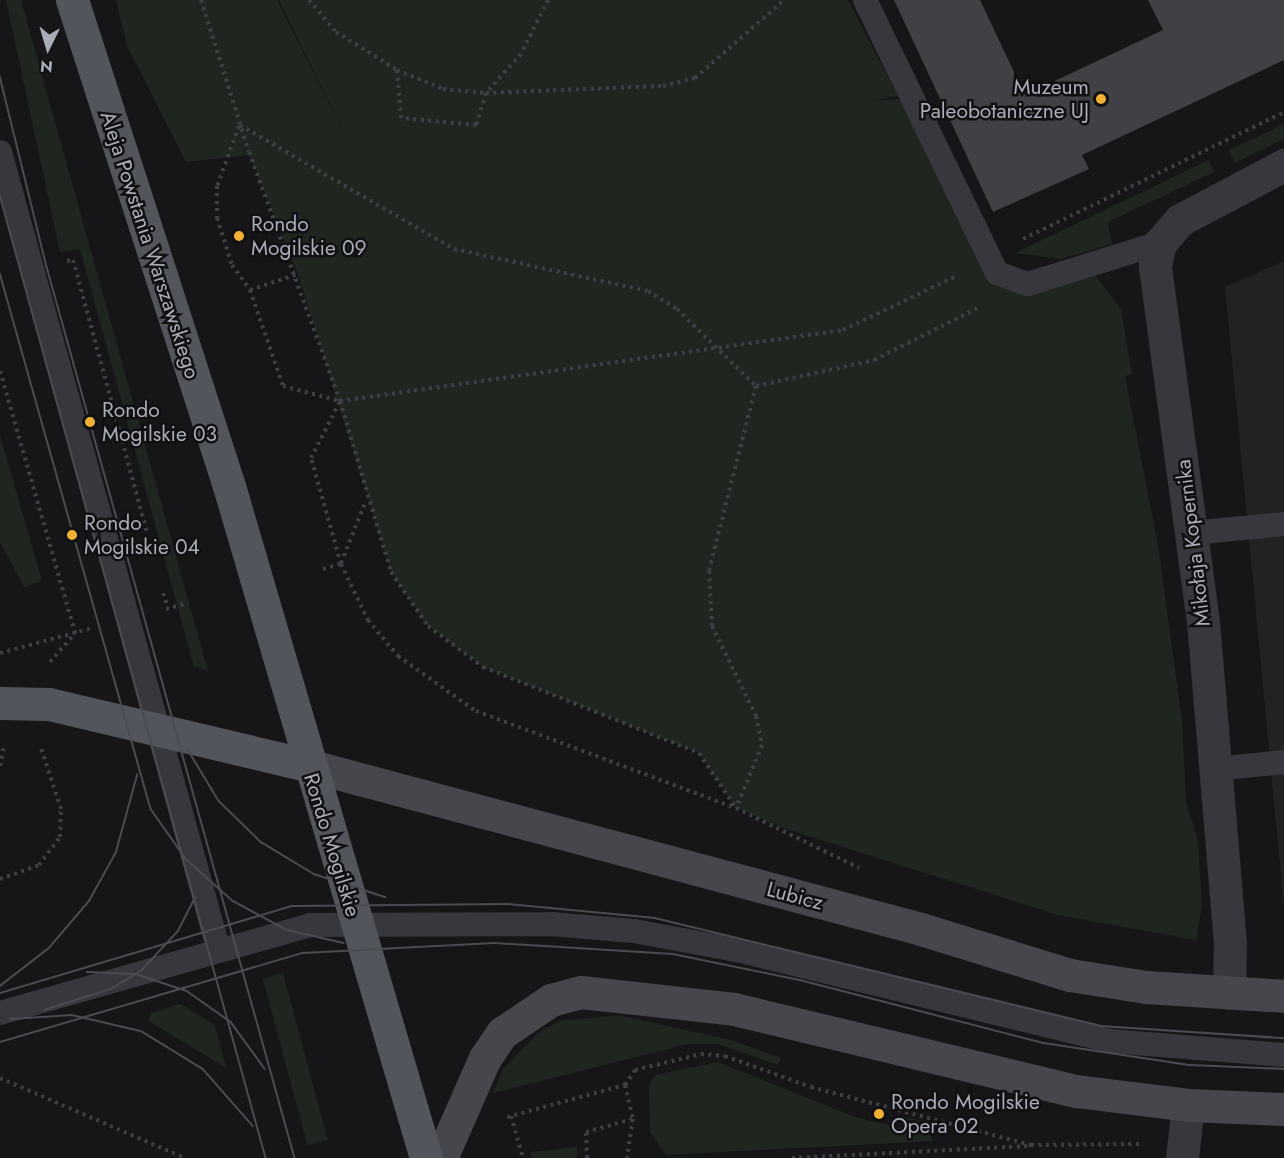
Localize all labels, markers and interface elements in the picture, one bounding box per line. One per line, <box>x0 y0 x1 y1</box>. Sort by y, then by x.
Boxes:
north arrow <box>18 18 78 78</box>
text: N <box>39 54 54 78</box>
place label: Muzeum Paleobotaniczne UJ <box>920 74 1089 124</box>
marker: Muzeum Paleobotaniczne UJ <box>1094 92 1108 106</box>
street label: Aleja Powstania Warszawskiego <box>95 108 205 382</box>
place label: Rondo Mogilskie 09 <box>251 211 367 261</box>
marker: Rondo Mogilskie 09 <box>232 229 246 243</box>
place label: Rondo Mogilskie 03 <box>102 397 217 447</box>
marker: Rondo Mogilskie 03 <box>83 415 97 429</box>
street label: Mikołaja Kopernika <box>1170 458 1216 628</box>
place label: Rondo Mogilskie 04 <box>84 510 200 560</box>
marker: Rondo Mogilskie 04 <box>65 528 79 542</box>
street label: Rondo Mogilskie <box>298 770 366 920</box>
street label: Lubicz <box>764 876 826 916</box>
place label: Rondo Mogilskie Opera 02 <box>891 1089 1040 1139</box>
marker: Rondo Mogilskie Opera 02 <box>872 1107 886 1121</box>

